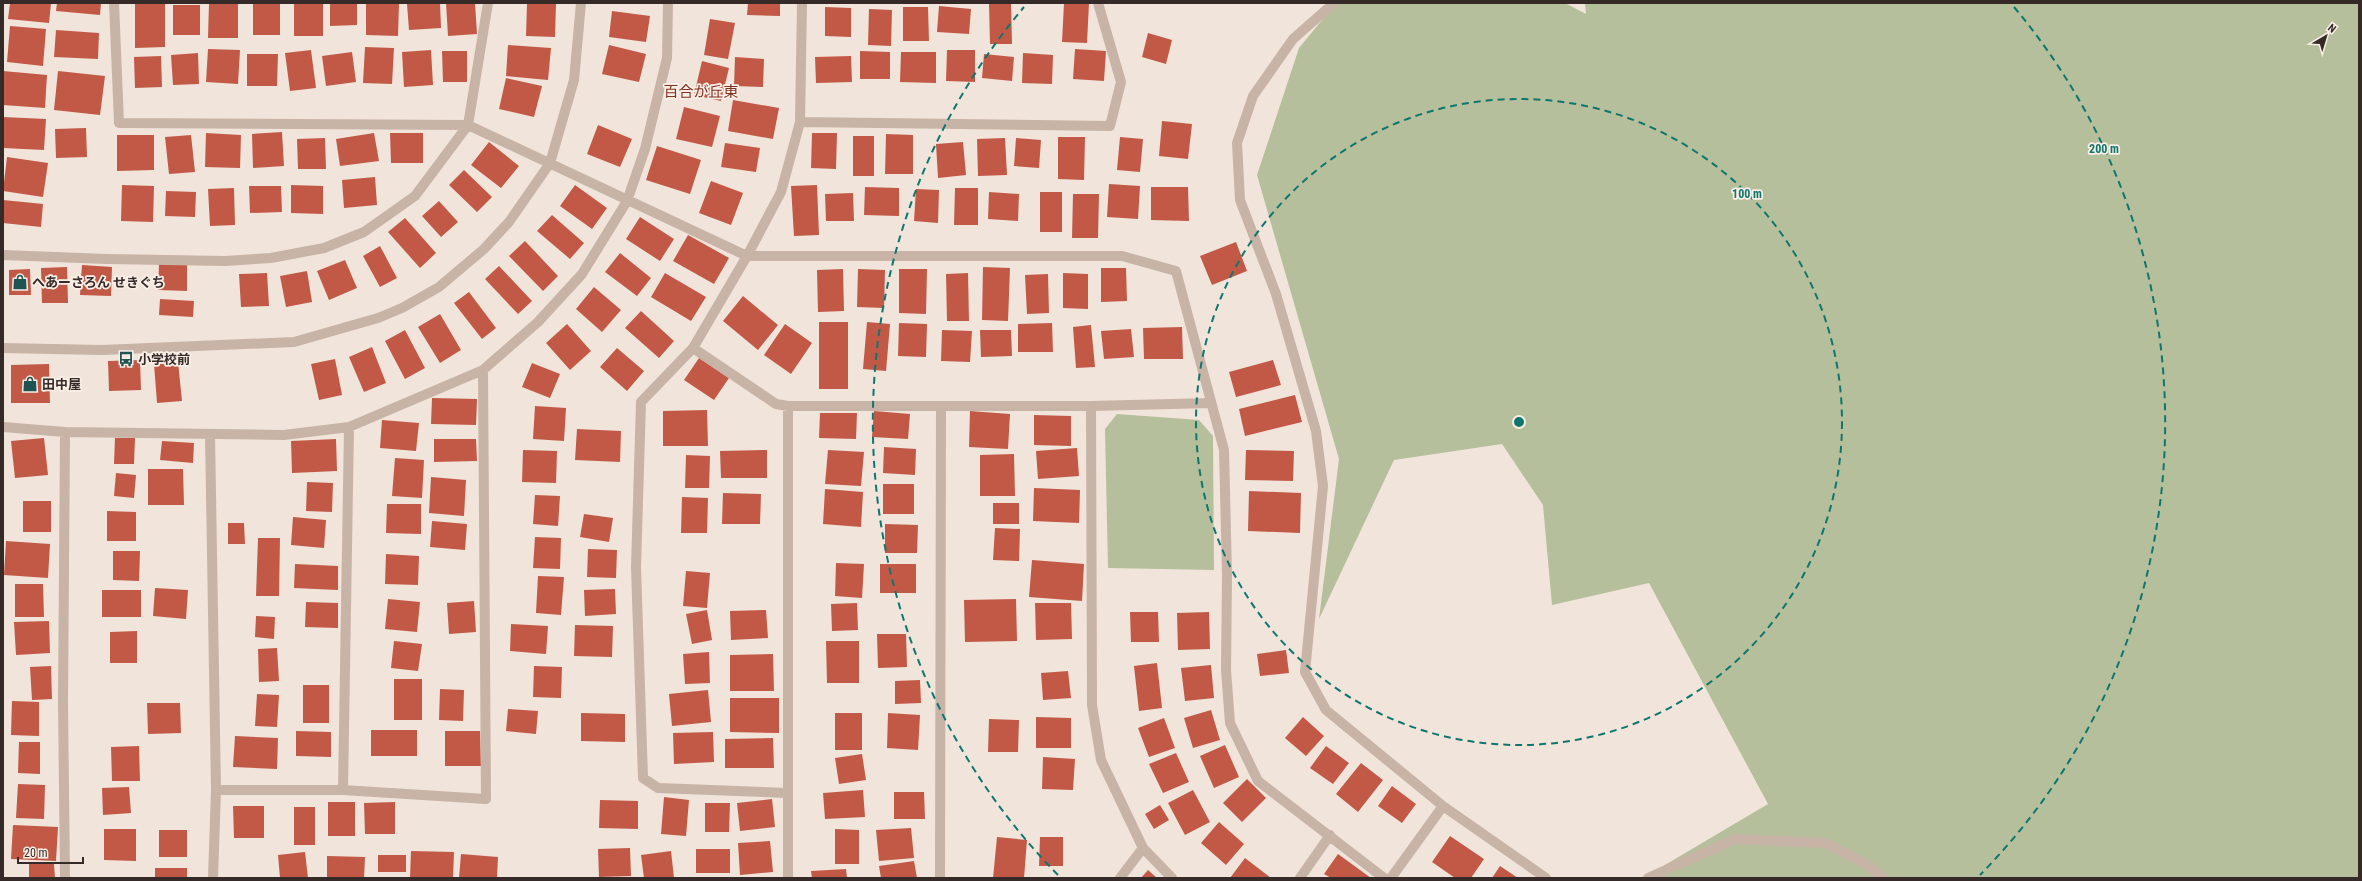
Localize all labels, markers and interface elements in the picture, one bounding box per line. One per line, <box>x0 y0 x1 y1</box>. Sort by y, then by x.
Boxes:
north arrow <box>2306 16 2346 56</box>
text: N <box>2325 21 2339 36</box>
district label: 百合が丘東 <box>663 83 739 101</box>
text: 200 m <box>2089 142 2119 156</box>
text: 100 m <box>1732 187 1762 201</box>
shop icon: へあーさろん せきぐち <box>11 273 29 291</box>
place label: へあーさろん せきぐち <box>32 275 165 290</box>
bus stop icon: 小学校前 <box>117 350 135 368</box>
place label: 小学校前 <box>138 352 190 367</box>
shop icon: 田中屋 <box>21 375 39 393</box>
place label: 田中屋 <box>42 377 81 392</box>
centre of rings <box>1512 415 1526 429</box>
scale bar <box>18 839 83 865</box>
text: 20 m <box>24 846 48 860</box>

